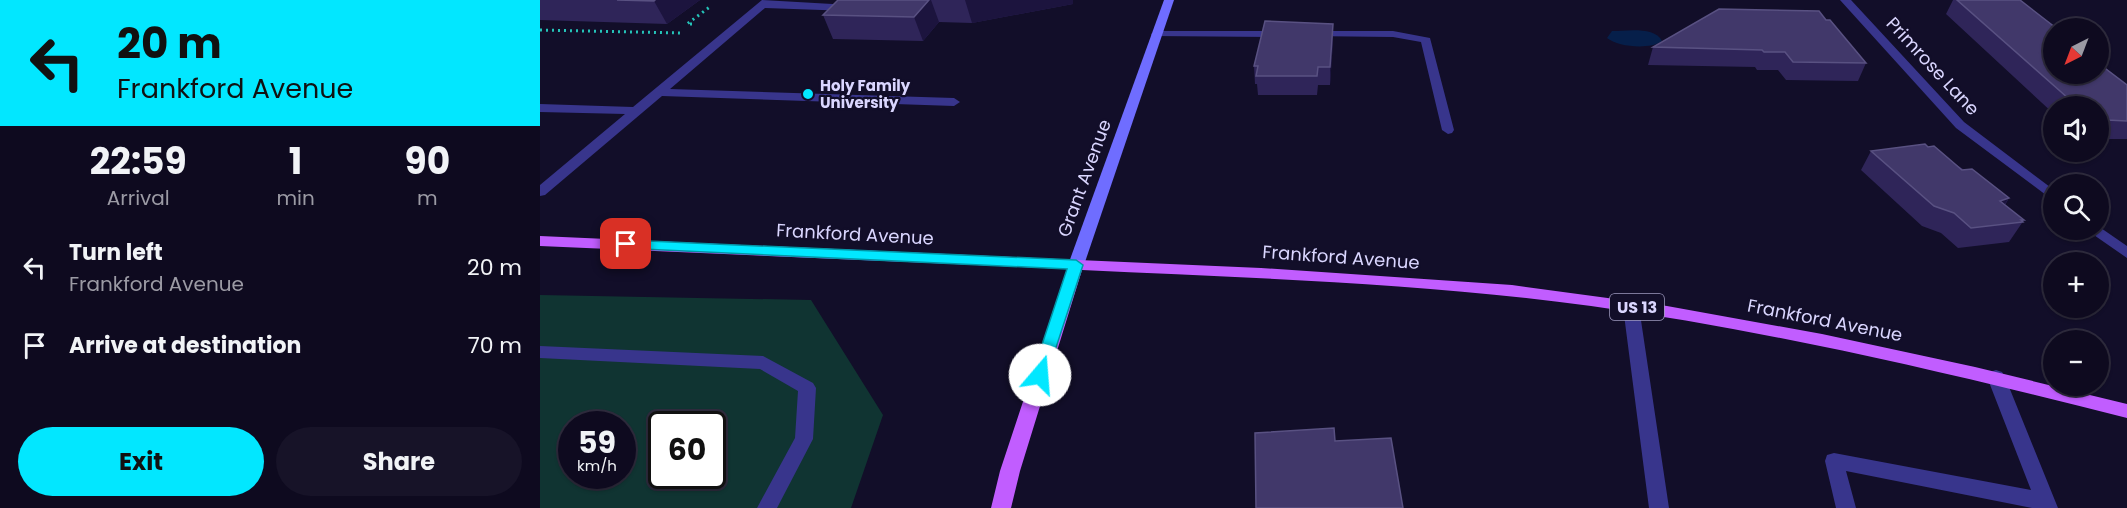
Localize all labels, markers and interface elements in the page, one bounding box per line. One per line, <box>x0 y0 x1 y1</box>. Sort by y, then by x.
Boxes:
street label: Primrose Lane <box>1881 11 1985 121</box>
text: 20 m <box>117 14 222 73</box>
north arrow <box>2043 18 2109 84</box>
map controls <box>2043 18 2109 396</box>
icon: left <box>18 24 96 102</box>
text: Frankford Avenue <box>117 70 353 107</box>
place label: Holy Family University <box>820 75 911 113</box>
marker: Holy Family University <box>801 87 815 101</box>
button: sound <box>2043 96 2109 162</box>
street label: Grant Avenue <box>1051 116 1117 240</box>
text: 22:59 <box>90 136 187 187</box>
text: 1 <box>289 136 302 187</box>
text: 90 <box>405 136 450 187</box>
button: search <box>2043 174 2109 240</box>
text: Arrival <box>107 184 170 212</box>
text: min <box>276 184 315 212</box>
text: m <box>417 184 438 212</box>
street label: Frankford Avenue <box>776 217 934 251</box>
pin <box>600 218 651 269</box>
icon: arrive <box>609 227 642 260</box>
text: Turn left <box>69 237 163 268</box>
street label: Frankford Avenue <box>1262 239 1420 275</box>
icon: left <box>18 251 51 284</box>
text: 20 m <box>467 252 522 283</box>
button: + <box>2043 252 2109 318</box>
text: Frankford Avenue <box>69 270 244 298</box>
street label: Frankford Avenue <box>1745 293 1905 347</box>
road number: US 13 <box>1610 294 1664 320</box>
icon: arrive <box>18 329 51 362</box>
text: Arrive at destination <box>69 330 301 361</box>
text: 70 m <box>468 330 522 361</box>
button: − <box>2043 330 2109 396</box>
position arrow <box>1008 343 1072 407</box>
speed limit sign: 60 <box>648 411 726 489</box>
text: 59 <box>578 421 616 464</box>
button: Exit <box>18 427 264 496</box>
button: Share <box>276 427 522 496</box>
text: km/h <box>577 455 617 476</box>

